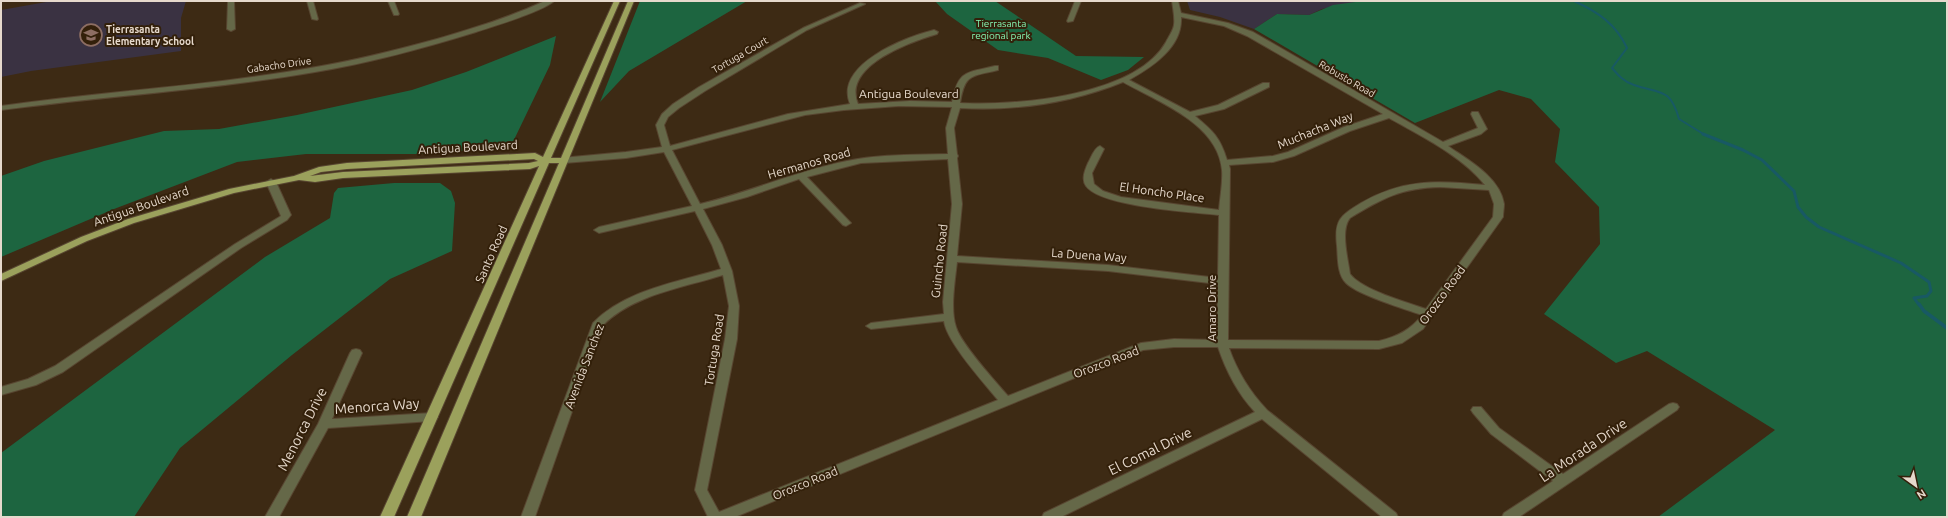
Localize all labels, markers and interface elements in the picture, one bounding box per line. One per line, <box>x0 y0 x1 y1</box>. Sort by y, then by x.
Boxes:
park label: Tierrasanta regional park <box>972 18 1030 41</box>
school or university icon: Tierrasanta Elementary School <box>78 22 104 48</box>
place label: Tierrasanta Elementary School <box>106 24 194 47</box>
street label: Tortuga Court <box>710 34 770 76</box>
street label: Gabacho Drive <box>246 55 312 75</box>
street label: Robusto Road <box>1317 58 1377 100</box>
street label: Antigua Boulevard <box>859 87 959 100</box>
street label: Muchacha Way <box>1275 109 1355 151</box>
street label: Antigua Boulevard <box>418 138 518 156</box>
street label: Hermanos Road <box>766 145 852 181</box>
street label: El Honcho Place <box>1119 180 1205 204</box>
street label: Antigua Boulevard <box>92 184 190 228</box>
street label: Santo Road <box>473 223 509 285</box>
street label: Guincho Road <box>929 223 949 299</box>
street label: La Duena Way <box>1051 246 1127 264</box>
street label: Orozco Road <box>1416 263 1468 327</box>
street label: Amaro Drive <box>1205 275 1218 342</box>
street label: Tortuga Road <box>702 313 726 387</box>
street label: Avenida Sanchez <box>562 321 606 410</box>
street label: Orozco Road <box>1071 344 1141 380</box>
street label: Menorca Drive <box>274 385 330 473</box>
street label: Menorca Way <box>334 395 420 417</box>
street label: La Morada Drive <box>1536 415 1630 485</box>
street label: El Comal Drive <box>1106 424 1194 478</box>
street label: Orozco Road <box>771 464 839 502</box>
north arrow <box>1896 466 1936 506</box>
text: N <box>1915 487 1928 502</box>

